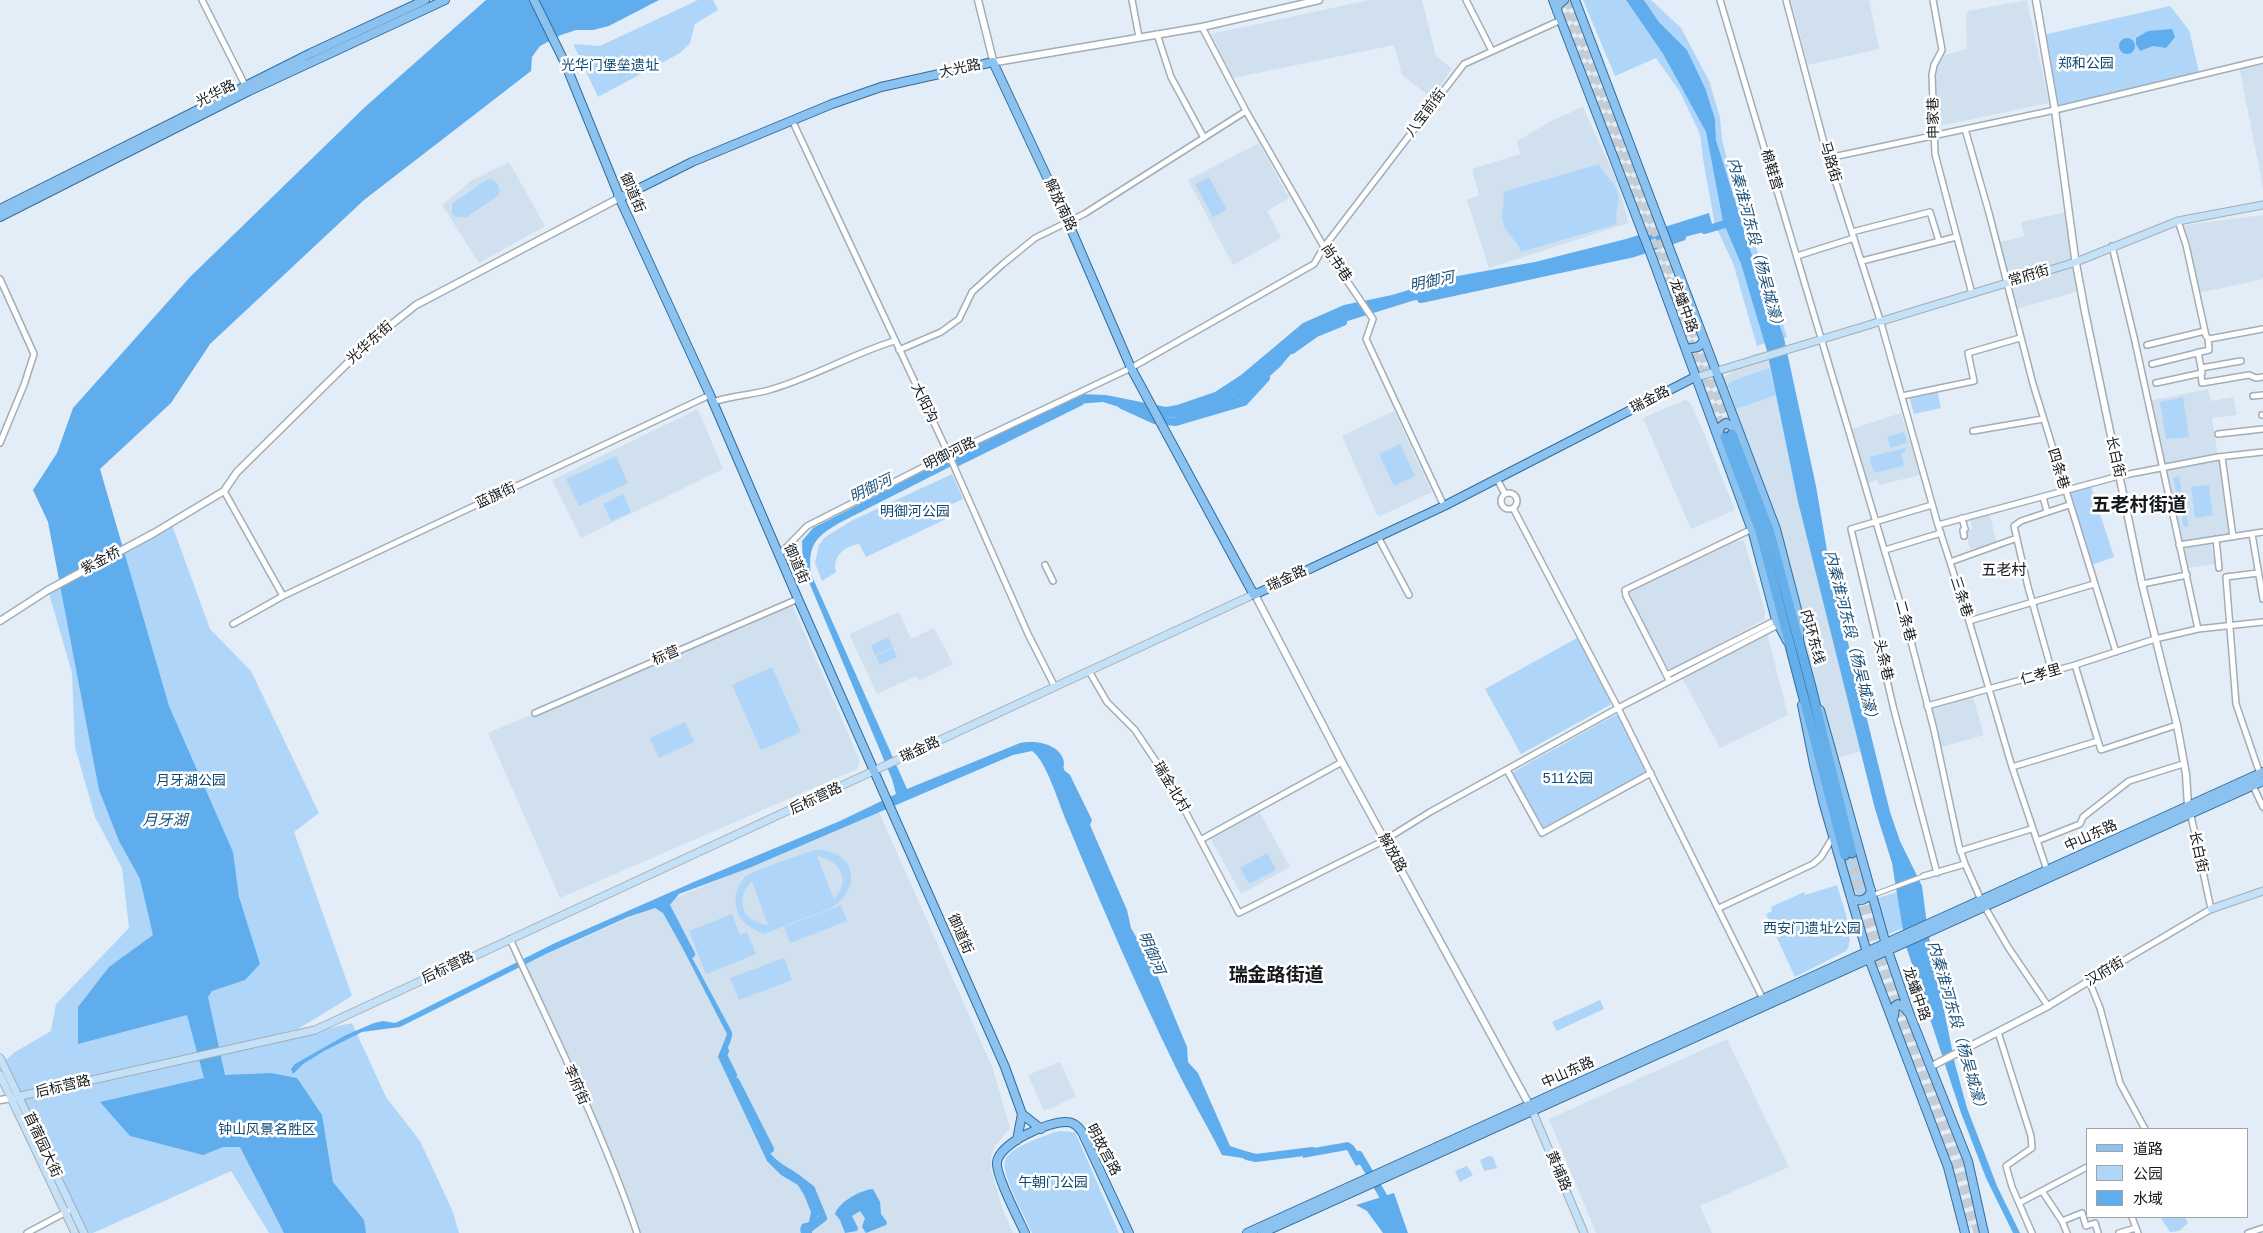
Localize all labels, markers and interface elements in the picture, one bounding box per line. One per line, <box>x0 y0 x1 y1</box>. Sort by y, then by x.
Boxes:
street label: 大光路 <box>938 56 982 82</box>
park label: 郑和公园 <box>2058 56 2114 72</box>
park label: 光华门堡垒遗址 <box>561 58 659 74</box>
street label: 光华路 <box>193 77 239 111</box>
street label: 八宝前街 <box>1402 86 1450 140</box>
street label: 申家巷 <box>1925 97 1943 139</box>
street label: 马路街 <box>1816 139 1844 185</box>
street label: 棉鞋营 <box>1757 147 1785 193</box>
water label: 内秦淮河东段（杨吴城濠） <box>1723 156 1787 334</box>
street label: 御道街 <box>616 170 648 216</box>
street label: 解放南路 <box>1041 176 1079 234</box>
street label: 尚书巷 <box>1317 241 1355 285</box>
street label: 常府街 <box>2006 262 2052 290</box>
water label: 明御河 <box>1408 269 1456 295</box>
street label: 龙蟠中路 <box>1666 277 1700 335</box>
street label: 光华东街 <box>344 318 396 368</box>
street label: 大阳沟 <box>907 380 941 426</box>
street label: 瑞金路 <box>1627 383 1673 417</box>
street label: 明御河路 <box>921 434 979 474</box>
street label: 长白街 <box>2102 435 2128 479</box>
street label: 四条巷 <box>2044 446 2072 492</box>
water label: 明御河 <box>847 471 895 507</box>
street label: 蓝旗街 <box>473 480 519 512</box>
district label: 五老村街道 <box>2092 495 2186 517</box>
park label: 明御河公园 <box>880 504 950 520</box>
street label: 御道街 <box>780 541 812 587</box>
street label: 紫金桥 <box>79 544 123 578</box>
water label: 内秦淮河东段（杨吴城濠） <box>1820 548 1882 728</box>
district label: 五老村 <box>1982 562 2026 580</box>
street label: 瑞金路 <box>1264 563 1310 595</box>
street label: 三条巷 <box>1947 574 1975 620</box>
street label: 二条巷 <box>1891 599 1919 643</box>
street label: 内环东线 <box>1797 608 1827 666</box>
street label: 头条巷 <box>1870 638 1896 682</box>
street label: 标营 <box>650 643 682 669</box>
street label: 仁孝里 <box>2018 661 2064 689</box>
street label: 瑞金路 <box>897 734 943 766</box>
street label: 瑞金北村 <box>1149 759 1193 815</box>
park label: 511公园 <box>1543 771 1593 787</box>
park label: 月牙湖公园 <box>156 773 226 789</box>
street label: 后标营路 <box>787 780 845 818</box>
water label: 月牙湖 <box>143 812 187 830</box>
street label: 中山东路 <box>2062 817 2120 855</box>
street label: 长白街 <box>2185 830 2211 874</box>
street label: 解放路 <box>1374 831 1410 875</box>
street label: 御道街 <box>944 911 976 957</box>
park label: 西安门遗址公园 <box>1763 921 1861 937</box>
water label: 明御河 <box>1134 929 1168 977</box>
water label: 内秦淮河东段（杨吴城濠） <box>1924 939 1990 1117</box>
street label: 后标营路 <box>419 949 477 987</box>
street label: 汉府街 <box>2083 954 2127 990</box>
district label: 瑞金路街道 <box>1229 965 1323 987</box>
street label: 龙蟠中路 <box>1899 965 1933 1023</box>
street label: 中山东路 <box>1539 1054 1597 1092</box>
street label: 李府街 <box>560 1062 592 1108</box>
street label: 后标营路 <box>34 1073 92 1101</box>
street label: 苜蓿园大街 <box>20 1110 64 1180</box>
street label: 明故宫路 <box>1082 1121 1124 1179</box>
park label: 钟山风景名胜区 <box>218 1122 316 1138</box>
legend <box>2086 1128 2248 1218</box>
text: 道路 <box>2133 1140 2163 1157</box>
street label: 黄埔路 <box>1542 1148 1574 1194</box>
text: 公园 <box>2133 1165 2163 1182</box>
park label: 午朝门公园 <box>1018 1175 1088 1191</box>
text: 水域 <box>2133 1190 2163 1207</box>

